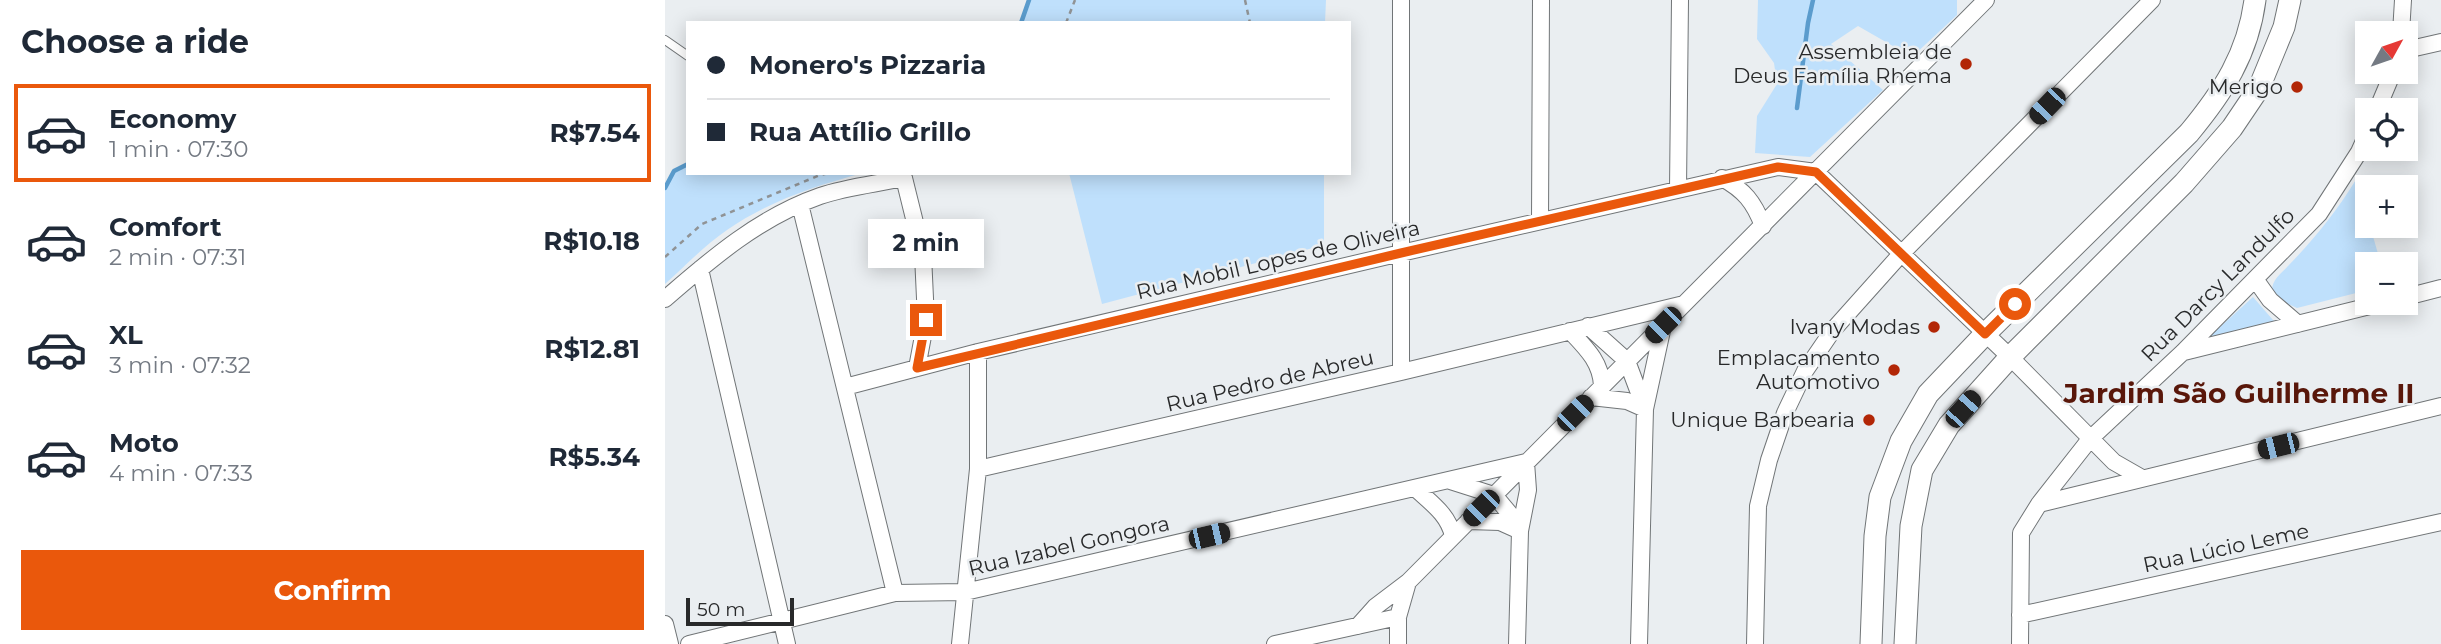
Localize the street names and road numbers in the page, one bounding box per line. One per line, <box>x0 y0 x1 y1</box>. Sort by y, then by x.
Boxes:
street label: Rua Darcy Landulfo <box>2136 203 2300 367</box>
street label: Rua Mobil Lopes de Oliveira <box>1134 215 1422 304</box>
street label: Rua Pedro de Abreu <box>1164 344 1376 417</box>
street label: Rua Izabel Gongora <box>966 510 1172 581</box>
street label: Rua Lúcio Leme <box>2140 518 2311 577</box>

